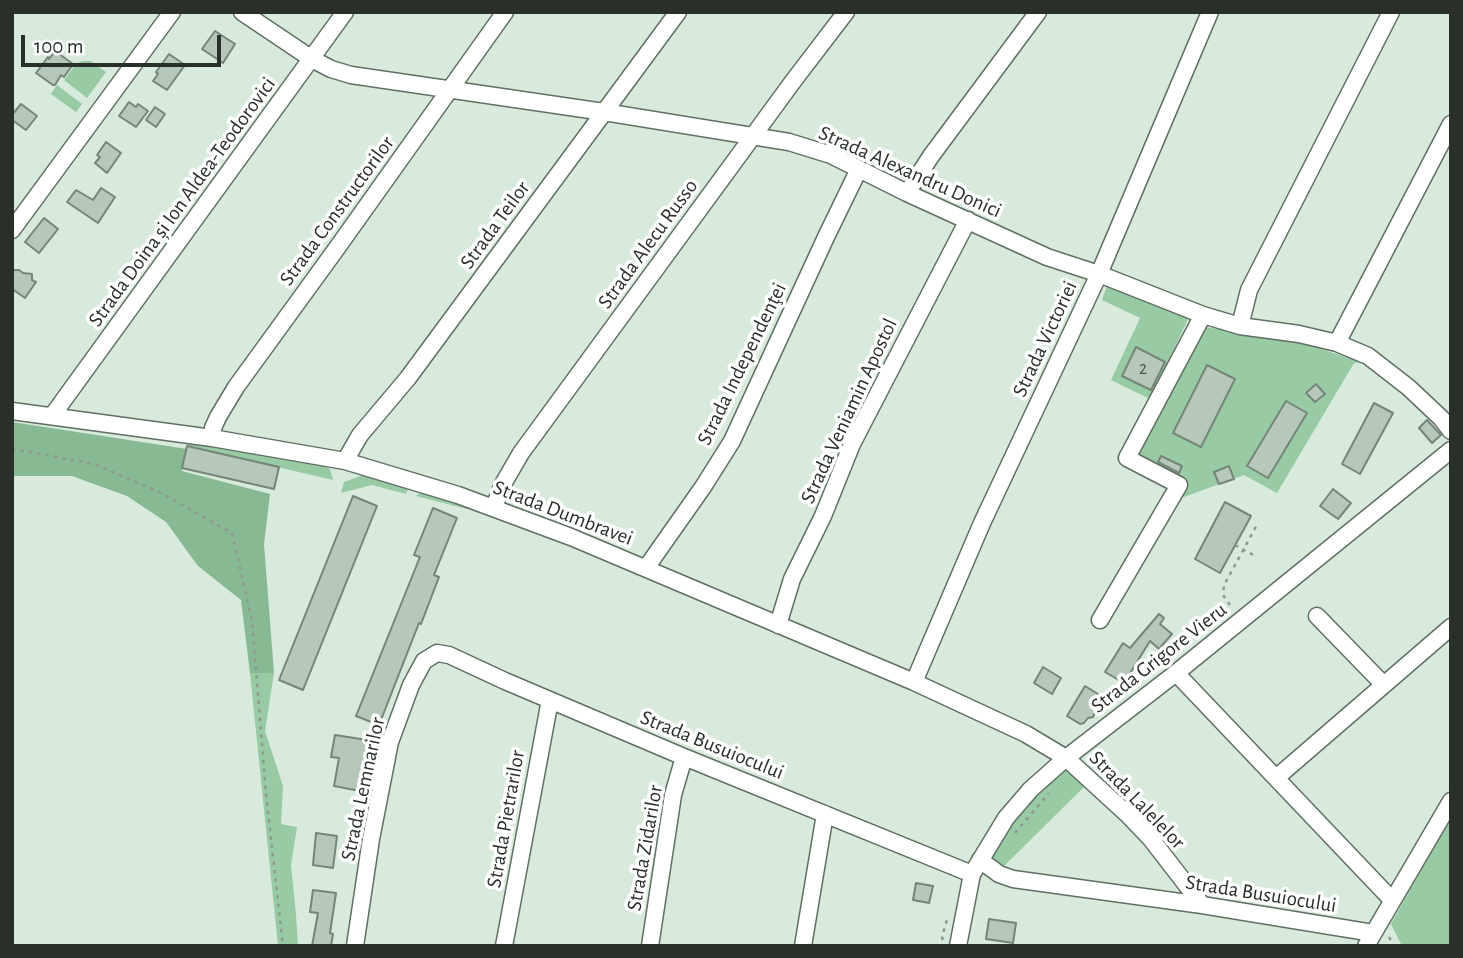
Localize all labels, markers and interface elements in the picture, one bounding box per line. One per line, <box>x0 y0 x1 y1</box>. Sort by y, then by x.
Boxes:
scale bar <box>24 21 224 65</box>
text: 100 m <box>34 36 84 57</box>
street label: Strada Doina și Ion Aldea-Teodorovici <box>83 72 281 332</box>
street label: Strada Alexandru Donici <box>815 120 1005 224</box>
street label: Strada Constructorilor <box>274 131 400 291</box>
street label: Strada Alecu Russo <box>593 174 703 314</box>
street label: Strada Teilor <box>455 176 535 274</box>
street label: Strada Victoriei <box>1007 277 1083 401</box>
street label: Strada Independenţei <box>692 279 792 449</box>
street label: Strada Veniamin Apostol <box>795 314 903 508</box>
house number: 2 <box>1139 358 1147 380</box>
street label: Strada Dumbravei <box>490 475 636 551</box>
street label: Strada Grigore Vieru <box>1086 597 1232 719</box>
street label: Strada Busuiocului <box>637 705 787 785</box>
street label: Strada Lemnarilor <box>336 715 390 863</box>
street label: Strada Lalelelor <box>1084 746 1190 854</box>
street label: Strada Pietrarilor <box>481 748 531 890</box>
street label: Strada Zidarilor <box>622 783 668 913</box>
street label: Strada Busuiocului <box>1184 870 1338 918</box>

